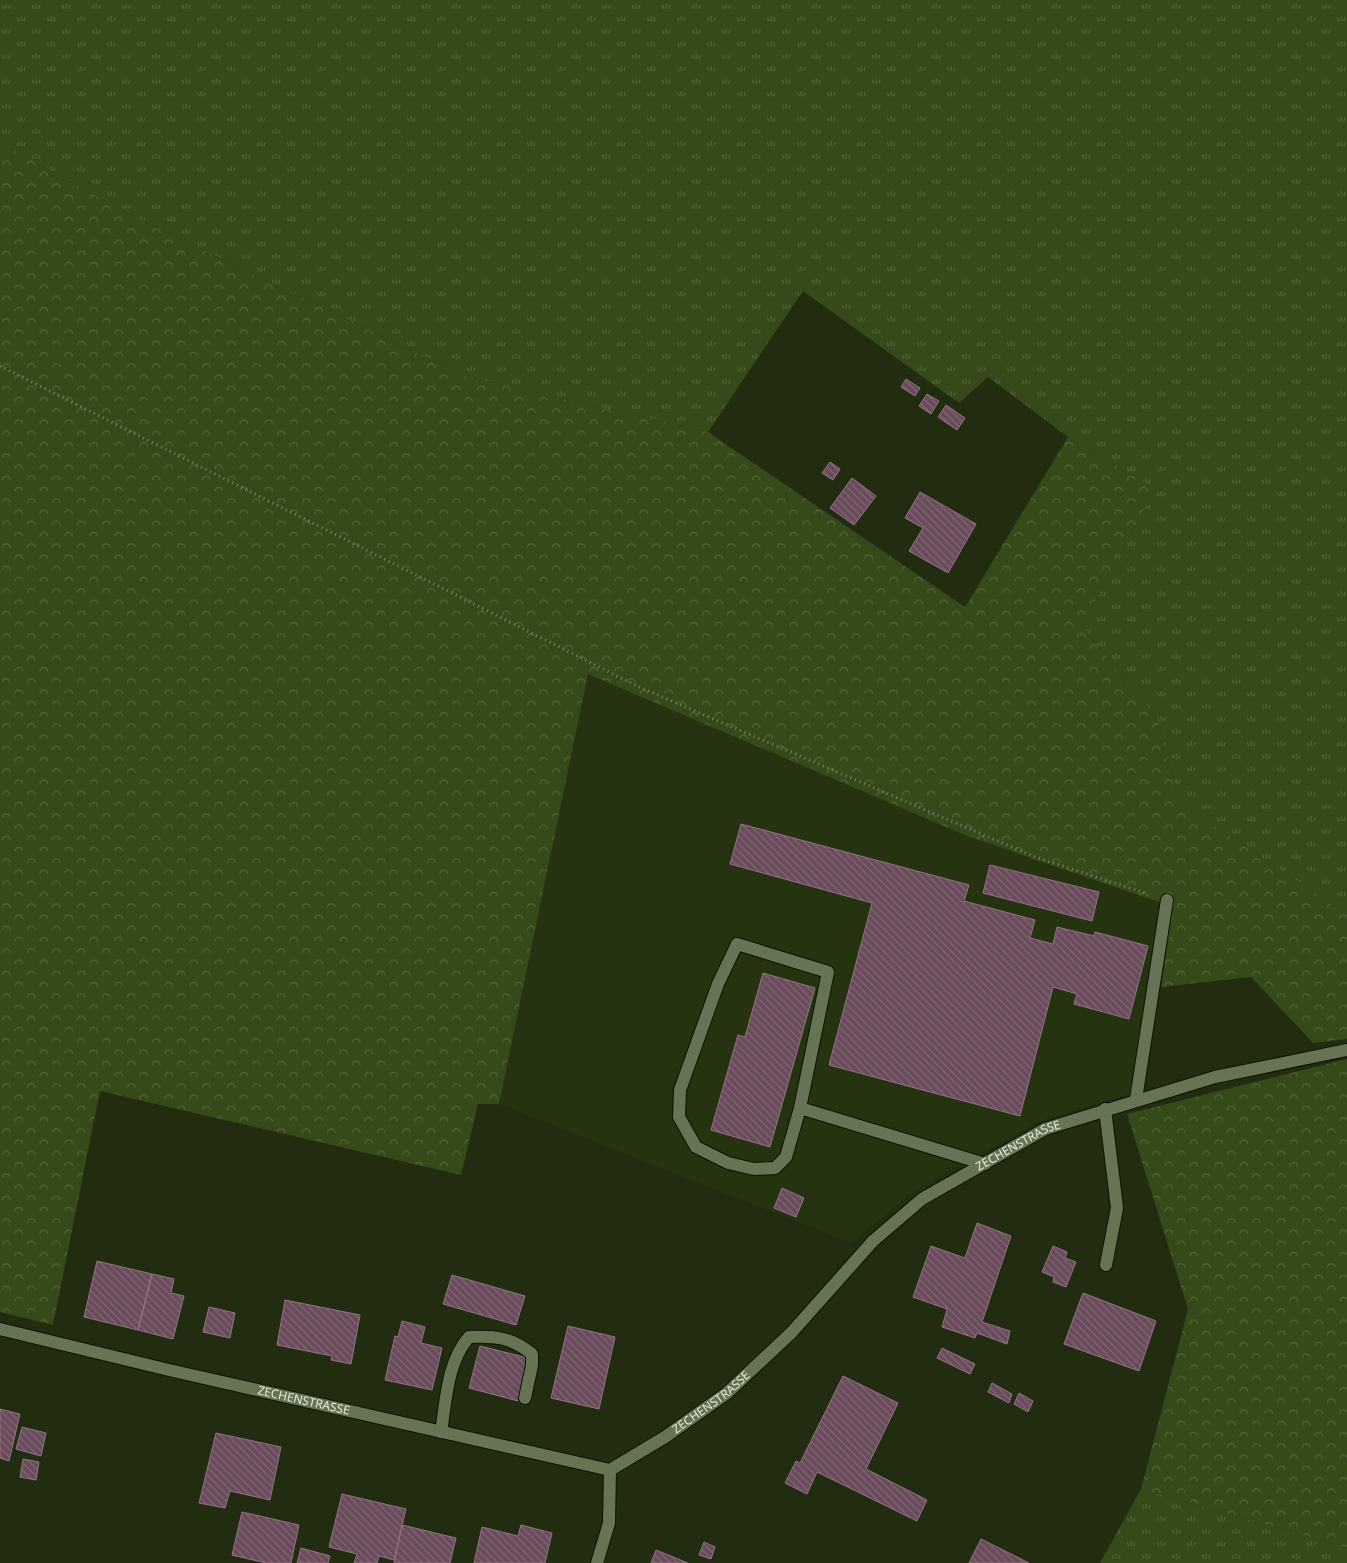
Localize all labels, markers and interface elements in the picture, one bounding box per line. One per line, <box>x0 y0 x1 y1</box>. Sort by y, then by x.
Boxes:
street label: ZECHENSTRASSE <box>972 1116 1062 1175</box>
street label: ZECHENSTRASSE <box>668 1367 753 1437</box>
street label: ZECHENSTRASSE <box>256 1381 352 1419</box>

